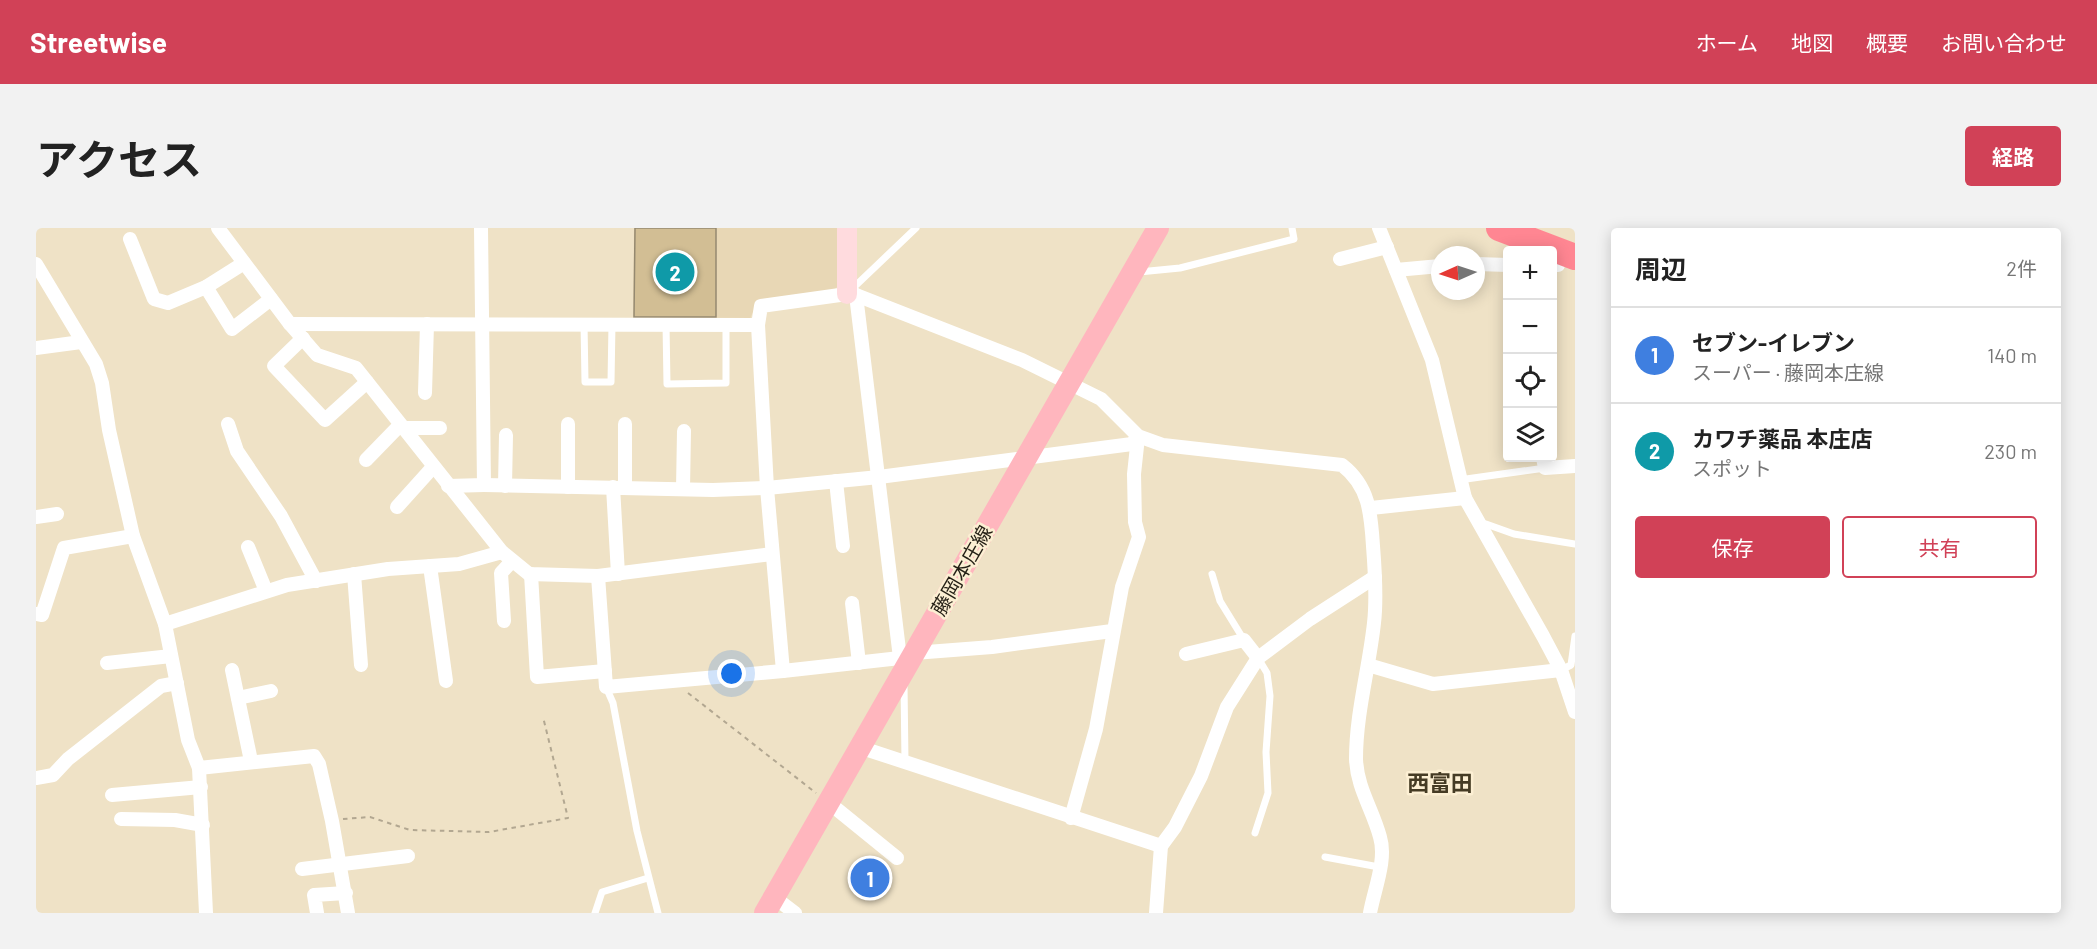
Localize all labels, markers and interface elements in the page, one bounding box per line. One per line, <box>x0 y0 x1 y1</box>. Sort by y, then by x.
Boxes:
text: Streetwise <box>30 25 167 59</box>
text: ホーム <box>1696 30 1758 55</box>
text: 地図 <box>1791 30 1833 55</box>
text: 概要 <box>1866 30 1908 55</box>
text: お問い合わせ <box>1941 30 2067 55</box>
button: 経路 <box>1965 126 2061 186</box>
text: アクセス <box>36 133 202 183</box>
north arrow <box>1431 246 1485 300</box>
map controls <box>1503 246 1557 462</box>
button: + <box>1503 246 1557 300</box>
pin: 2 <box>656 250 694 294</box>
text: 周辺 <box>1635 253 1687 284</box>
text: 2件 <box>2006 256 2037 280</box>
button: − <box>1503 300 1557 354</box>
text: セブン-イレブン <box>1692 329 1855 355</box>
text: 1 <box>1651 343 1658 367</box>
text: 140 m <box>1987 343 2037 367</box>
button: locate <box>1503 354 1557 408</box>
text: スーパー · 藤岡本庄線 <box>1692 360 1884 384</box>
button: layers <box>1503 408 1557 462</box>
text: カワチ薬品 本庄店 <box>1692 425 1872 451</box>
text: 2 <box>1649 439 1660 463</box>
text: 230 m <box>1984 439 2037 463</box>
text: スポット <box>1692 456 1772 480</box>
button: 保存 <box>1635 516 1830 578</box>
button: 共有 <box>1842 516 2037 578</box>
street label: 藤岡本庄線 <box>926 521 996 619</box>
your location <box>717 659 746 688</box>
district label: 西富田 <box>1407 769 1473 795</box>
pin: 1 <box>850 856 890 900</box>

